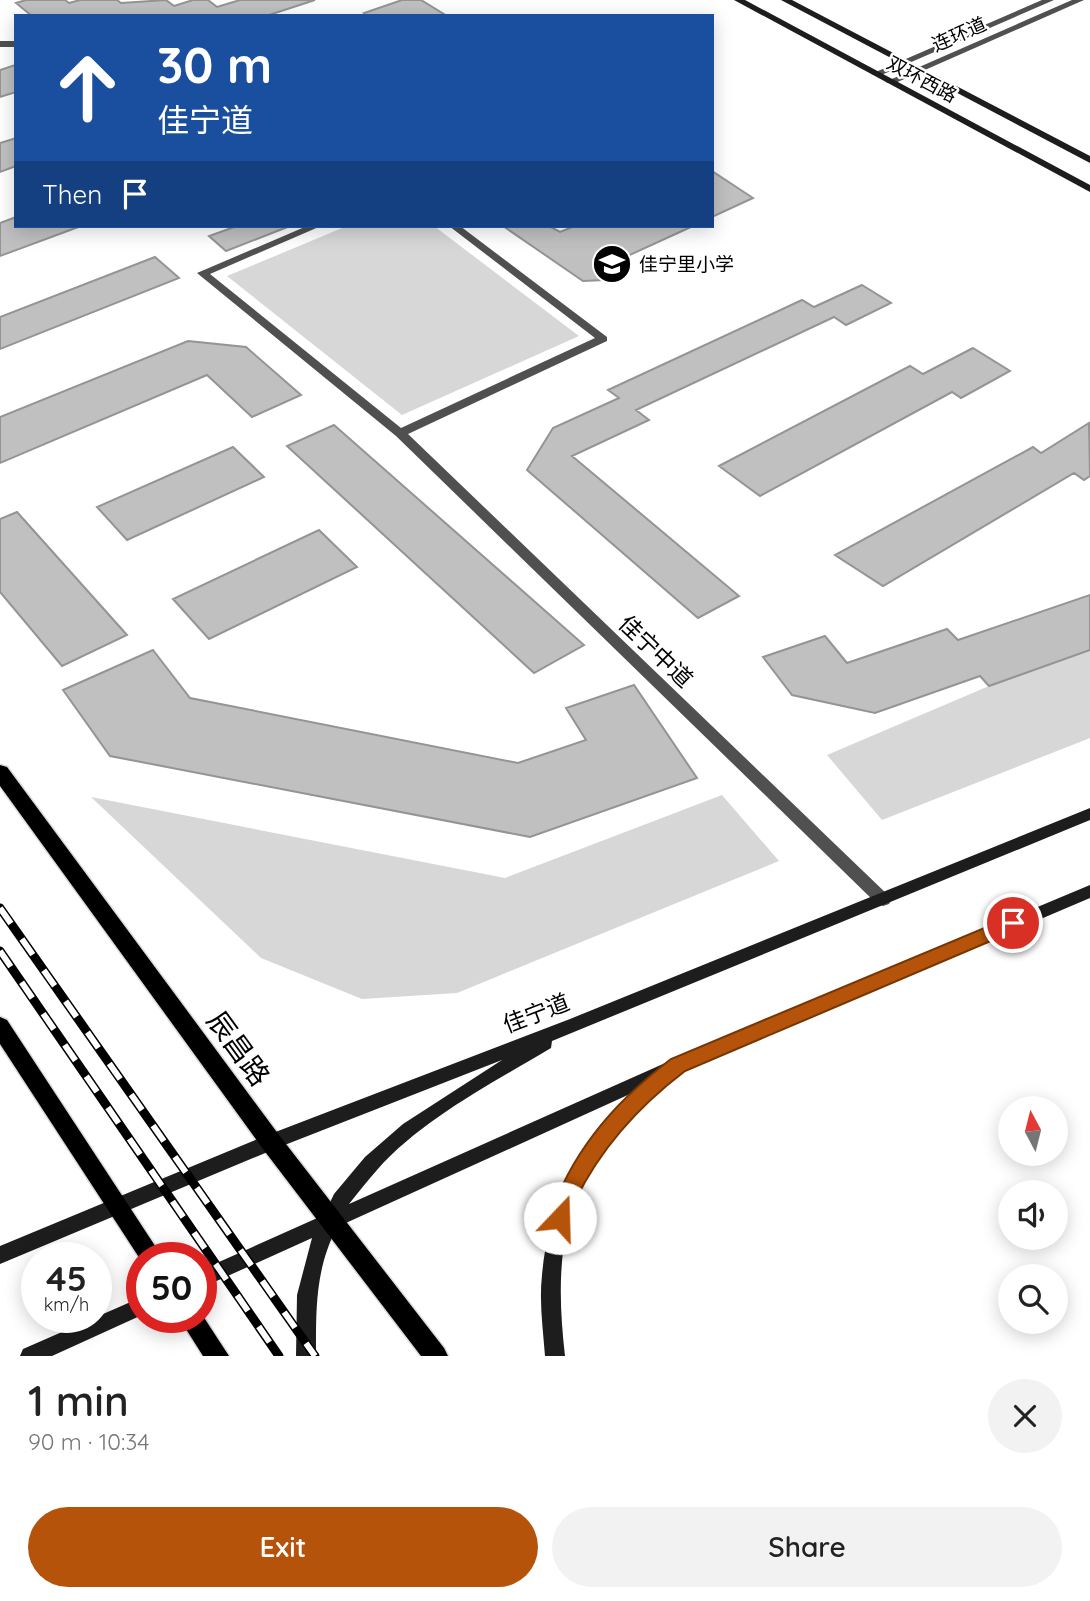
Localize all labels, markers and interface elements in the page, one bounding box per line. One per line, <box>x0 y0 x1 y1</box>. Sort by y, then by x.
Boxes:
street label: 连环道 <box>928 11 990 57</box>
text: 30 m <box>157 34 272 95</box>
icon: ahead <box>42 42 133 133</box>
street label: 双环西路 <box>883 51 961 107</box>
text: 佳宁道 <box>157 100 253 140</box>
icon: arrive <box>116 175 154 213</box>
text: Then <box>42 178 102 211</box>
school or university icon: 佳宁里小学 <box>591 243 633 285</box>
place label: 佳宁里小学 <box>639 252 734 276</box>
street label: 佳宁中道 <box>613 609 699 693</box>
pin <box>983 893 1043 953</box>
icon: arrive <box>994 904 1032 942</box>
street label: 佳宁道 <box>499 987 573 1039</box>
street label: 辰昌路 <box>200 1004 278 1092</box>
north arrow <box>998 1096 1068 1166</box>
map controls <box>998 1096 1068 1334</box>
button: sound <box>998 1180 1068 1250</box>
position arrow <box>523 1181 597 1255</box>
speed limit sign: 50 <box>126 1242 217 1333</box>
text: 45 <box>46 1256 87 1300</box>
button: search <box>998 1264 1068 1334</box>
text: km/h <box>44 1293 89 1316</box>
text: 1 min <box>28 1374 129 1427</box>
button: close <box>988 1379 1062 1453</box>
text: 90 m · 10:34 <box>28 1427 150 1456</box>
button: Exit <box>28 1507 538 1587</box>
button: Share <box>552 1507 1062 1587</box>

